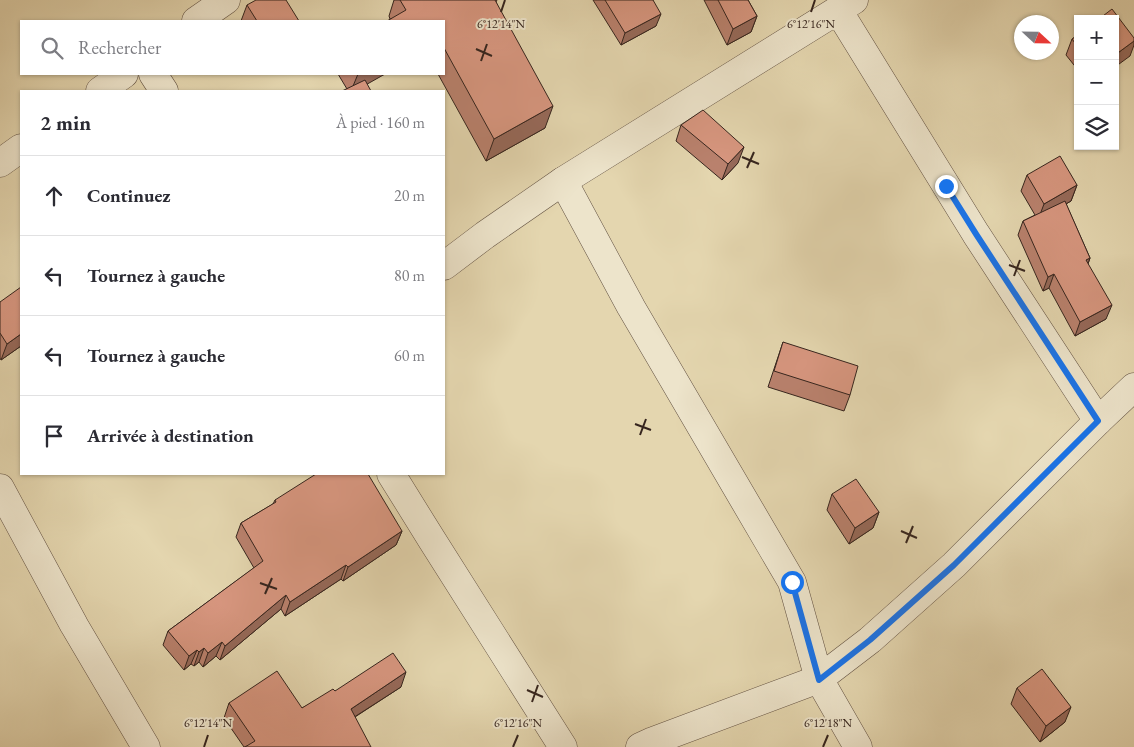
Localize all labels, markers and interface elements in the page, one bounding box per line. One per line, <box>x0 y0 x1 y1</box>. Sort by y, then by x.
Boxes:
north arrow <box>1014 15 1059 60</box>
map controls <box>1074 15 1119 150</box>
button: + <box>1074 15 1119 60</box>
text: 6°12'14"N <box>477 16 526 32</box>
text: 6°12'16"N <box>787 16 836 32</box>
search box <box>20 20 445 75</box>
icon: search <box>38 34 66 62</box>
text: Rechercher <box>78 35 161 60</box>
button: − <box>1074 60 1119 105</box>
button: layers <box>1074 105 1119 150</box>
text: 2 min <box>40 109 91 136</box>
text: À pied · 160 m <box>336 112 425 133</box>
route end <box>935 175 958 198</box>
icon: ahead <box>40 182 68 210</box>
text: Continuez <box>87 183 171 208</box>
text: 20 m <box>394 185 425 206</box>
icon: left <box>40 262 68 290</box>
text: Tournez à gauche <box>87 263 225 288</box>
text: 80 m <box>394 265 425 286</box>
icon: left <box>40 342 68 370</box>
text: Tournez à gauche <box>87 343 225 368</box>
text: 60 m <box>394 345 425 366</box>
icon: arrive <box>40 422 68 450</box>
text: Arrivée à destination <box>87 423 254 448</box>
route start <box>781 571 804 594</box>
text: 6°12'14"N <box>184 715 233 731</box>
text: 6°12'16"N <box>494 715 543 731</box>
text: 6°12'18"N <box>804 715 853 731</box>

